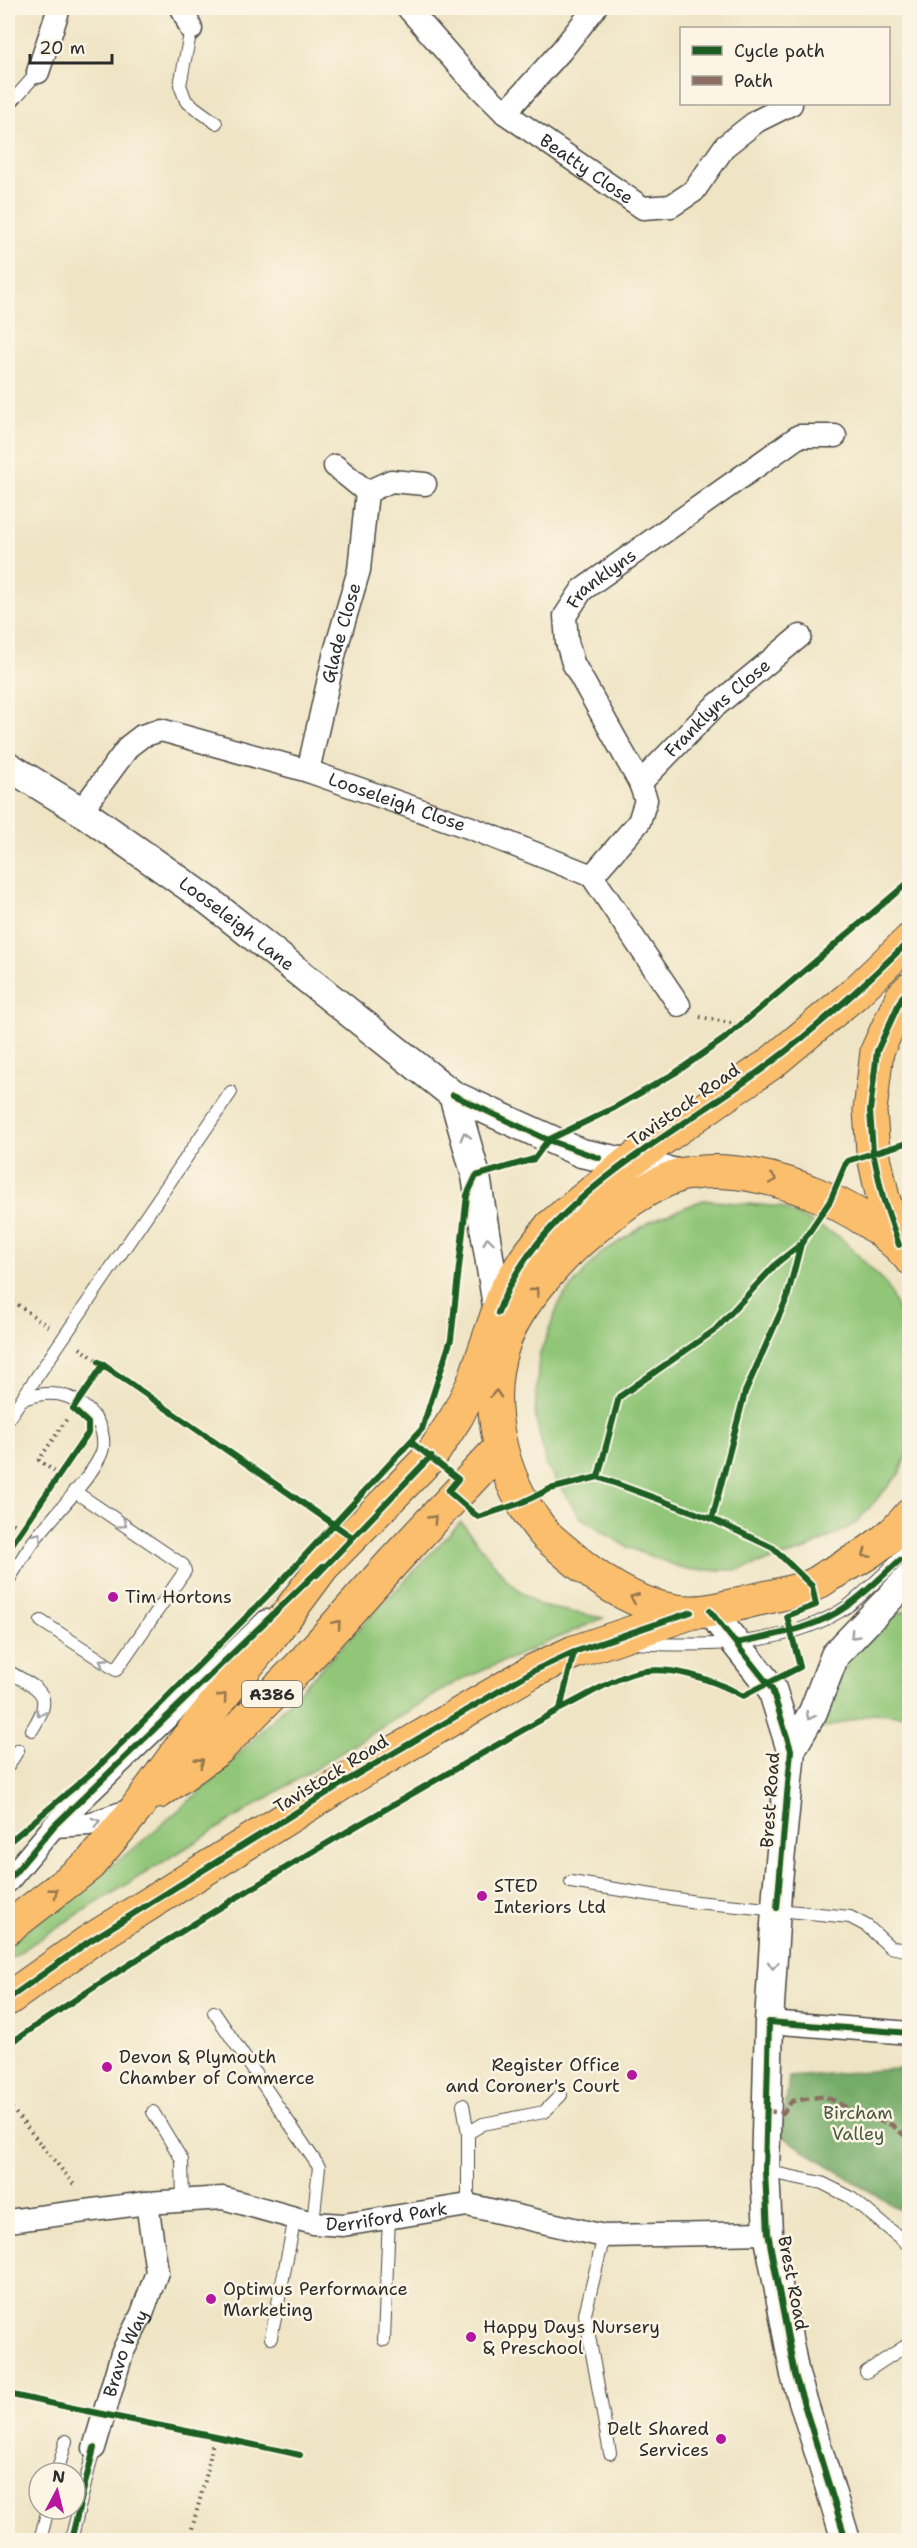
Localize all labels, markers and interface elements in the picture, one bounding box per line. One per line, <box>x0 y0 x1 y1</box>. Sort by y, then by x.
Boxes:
scale bar <box>30 27 112 65</box>
legend <box>680 27 890 105</box>
text: 20 m <box>39 36 85 60</box>
text: Cycle path <box>734 39 825 63</box>
text: Path <box>734 69 773 93</box>
street label: Beatty Close <box>535 128 638 210</box>
street label: Franklyns <box>561 543 641 613</box>
street label: Glade Close <box>316 580 367 686</box>
street label: Franklyns Close <box>659 653 776 763</box>
street label: Looseleigh Close <box>325 767 469 837</box>
street label: Looseleigh Lane <box>174 871 299 976</box>
street label: Tavistock Road <box>623 1058 745 1152</box>
one-way arrow <box>459 1131 472 1141</box>
one-way arrow <box>768 1172 778 1185</box>
one-way arrow <box>482 1236 494 1246</box>
one-way arrow <box>528 1286 539 1297</box>
one-way arrow <box>490 1390 503 1399</box>
one-way arrow <box>425 1515 436 1526</box>
one-way arrow <box>116 1517 127 1528</box>
one-way arrow <box>30 1532 41 1543</box>
one-way arrow <box>862 1547 873 1558</box>
place label: Tim Hortons <box>125 1585 232 1609</box>
marker: Tim Hortons <box>106 1590 120 1604</box>
one-way arrow <box>630 1593 641 1605</box>
one-way arrow <box>330 1620 341 1631</box>
one-way arrow <box>851 1627 862 1638</box>
one-way arrow <box>99 1658 110 1669</box>
road number: A386 <box>242 1681 302 1707</box>
one-way arrow <box>216 1693 227 1704</box>
one-way arrow <box>35 1707 48 1717</box>
one-way arrow <box>806 1709 817 1720</box>
street label: Tavistock Road <box>269 1729 393 1819</box>
street label: Brest Road <box>755 1751 785 1849</box>
one-way arrow <box>194 1759 205 1770</box>
one-way arrow <box>90 1817 101 1829</box>
place label: STED Interiors Ltd <box>494 1874 606 1919</box>
one-way arrow <box>47 1889 58 1900</box>
marker: STED Interiors Ltd <box>475 1889 489 1903</box>
one-way arrow <box>767 1961 780 1970</box>
place label: Devon & Plymouth Chamber of Commerce <box>119 2045 315 2090</box>
place label: Register Office and Coroner's Court <box>445 2053 620 2098</box>
marker: Devon & Plymouth Chamber of Commerce <box>100 2060 114 2074</box>
marker: Register Office and Coroner's Court <box>625 2068 639 2082</box>
park label: Bircham Valley <box>823 2101 893 2146</box>
street label: Derriford Park <box>325 2196 449 2237</box>
street label: Brest Road <box>772 2234 814 2332</box>
place label: Optimus Performance Marketing <box>223 2277 408 2322</box>
marker: Optimus Performance Marketing <box>204 2292 218 2306</box>
street label: Bravo Way <box>98 2305 154 2400</box>
place label: Happy Days Nursery & Preschool <box>483 2315 660 2360</box>
marker: Happy Days Nursery & Preschool <box>464 2330 478 2344</box>
place label: Delt Shared Services <box>607 2417 709 2462</box>
marker: Delt Shared Services <box>714 2432 728 2446</box>
north arrow <box>27 2461 87 2521</box>
text: N <box>51 2465 66 2488</box>

